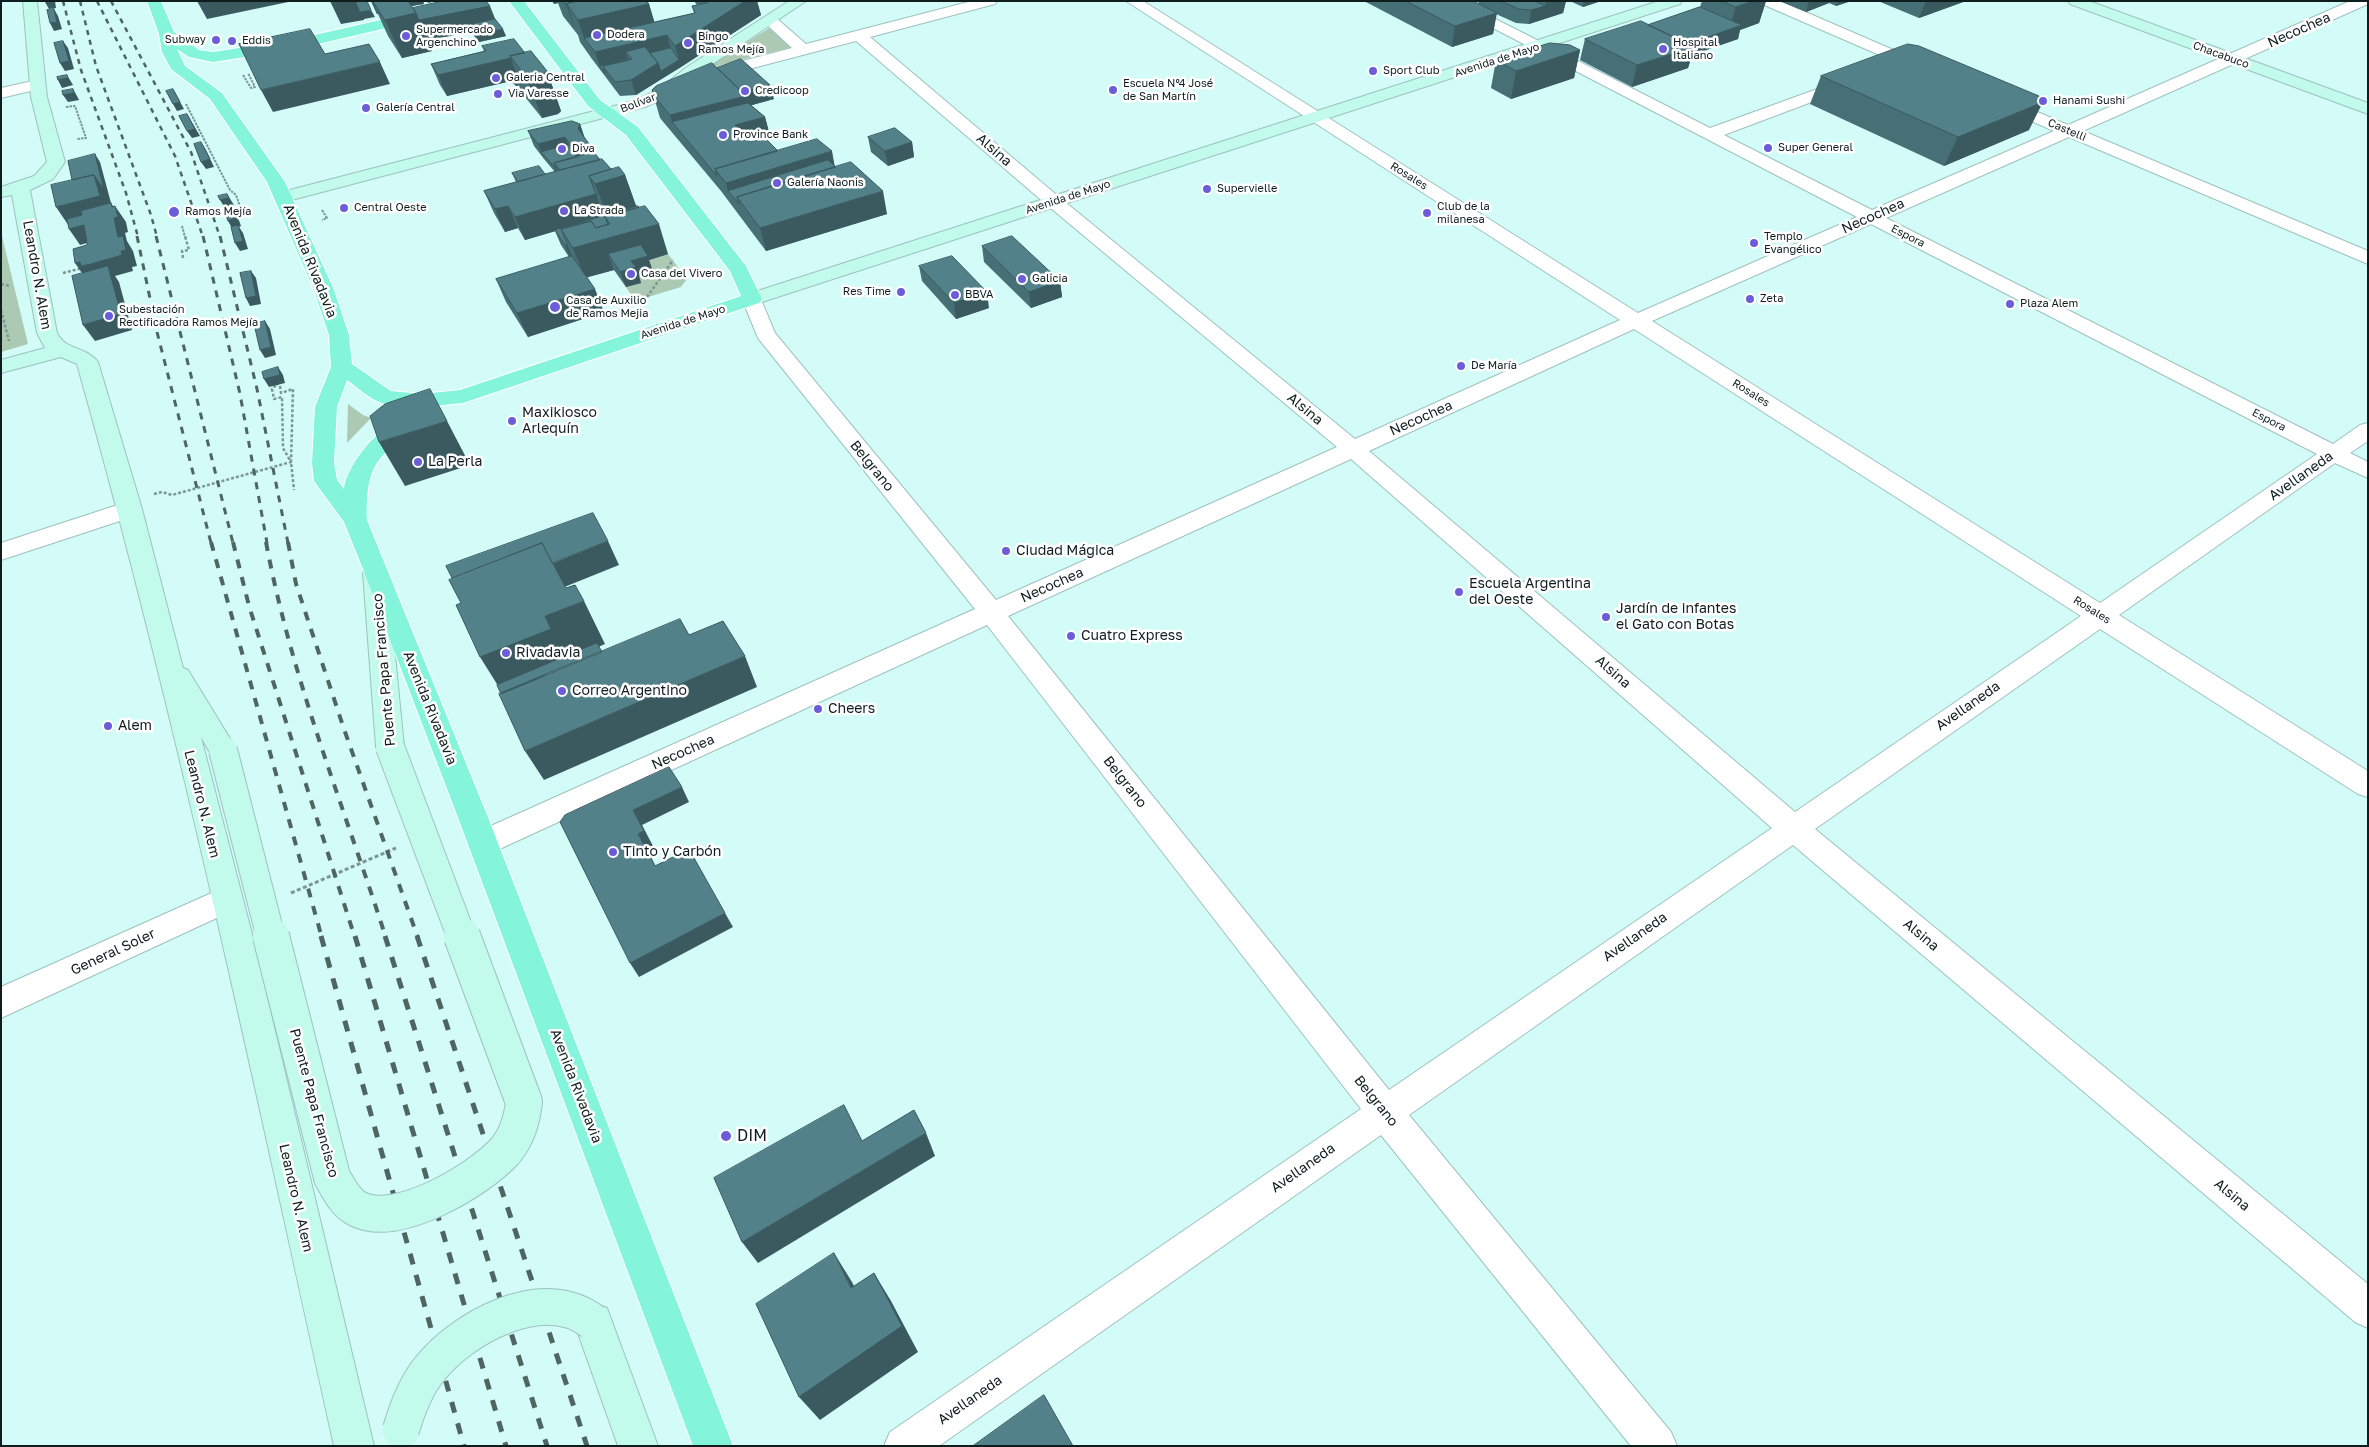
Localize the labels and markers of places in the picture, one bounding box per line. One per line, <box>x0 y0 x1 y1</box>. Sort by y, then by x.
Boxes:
place label: Supermercado Argenchino <box>416 23 493 49</box>
place label: Dodera <box>607 28 645 42</box>
marker: Dodera <box>591 29 603 41</box>
marker: Supermercado Argenchino <box>400 30 412 42</box>
place label: Bingo Ramos Mejía <box>698 30 764 56</box>
place label: Subway <box>165 33 206 47</box>
marker: Subway <box>210 34 222 46</box>
place label: Eddis <box>242 34 271 48</box>
marker: Eddis <box>226 35 238 47</box>
place label: Hospital Italiano <box>1673 36 1718 62</box>
marker: Bingo Ramos Mejía <box>682 37 694 49</box>
marker: Hospital Italiano <box>1657 43 1669 55</box>
place label: Sport Club <box>1383 64 1439 78</box>
marker: Sport Club <box>1367 65 1379 77</box>
place label: Galeria Central <box>506 71 585 85</box>
marker: Galeria Central <box>490 72 502 84</box>
place label: Escuela N°4 José de San Martín <box>1123 77 1213 103</box>
place label: Credicoop <box>755 84 809 98</box>
marker: Escuela N°4 José de San Martín <box>1107 84 1119 96</box>
marker: Credicoop <box>739 85 751 97</box>
place label: Via Varesse <box>508 87 569 101</box>
marker: Via Varesse <box>492 88 504 100</box>
place label: Hanami Sushi <box>2053 94 2125 108</box>
marker: Hanami Sushi <box>2037 95 2049 107</box>
place label: Galería Central <box>376 101 455 115</box>
marker: Galería Central <box>360 102 372 114</box>
place label: Province Bank <box>733 128 808 142</box>
marker: Province Bank <box>717 129 729 141</box>
place label: Super General <box>1778 141 1853 155</box>
place label: Diva <box>572 142 595 156</box>
marker: Super General <box>1762 142 1774 154</box>
marker: Diva <box>556 143 568 155</box>
place label: Galería Naonis <box>787 176 864 190</box>
marker: Galería Naonis <box>771 177 783 189</box>
place label: Supervielle <box>1217 182 1277 196</box>
marker: Supervielle <box>1201 183 1213 195</box>
place label: Club de la milanesa <box>1437 200 1490 226</box>
place label: Central Oeste <box>354 201 427 215</box>
marker: Central Oeste <box>338 202 350 214</box>
place label: La Strada <box>574 204 624 218</box>
marker: Ramos Mejía <box>167 205 181 219</box>
place label: Ramos Mejía <box>185 205 251 219</box>
marker: La Strada <box>558 205 570 217</box>
marker: Club de la milanesa <box>1421 207 1433 219</box>
place label: Templo Evangélico <box>1764 230 1822 256</box>
marker: Templo Evangélico <box>1748 237 1760 249</box>
place label: Casa del Vivero <box>641 267 722 281</box>
marker: Casa del Vivero <box>625 268 637 280</box>
place label: Galicia <box>1032 272 1068 286</box>
marker: Galicia <box>1016 273 1028 285</box>
place label: Res Time <box>843 285 891 299</box>
marker: Res Time <box>895 286 907 298</box>
place label: BBVA <box>965 288 993 302</box>
marker: BBVA <box>949 289 961 301</box>
place label: Zeta <box>1760 292 1783 306</box>
marker: Zeta <box>1744 293 1756 305</box>
place label: Casa de Auxilio de Ramos Mejia <box>566 294 648 320</box>
place label: Plaza Alem <box>2020 297 2078 311</box>
marker: Plaza Alem <box>2004 298 2016 310</box>
marker: Casa de Auxilio de Ramos Mejia <box>548 300 562 314</box>
place label: Subestación Rectificadora Ramos Mejía <box>119 303 258 329</box>
marker: Subestación Rectificadora Ramos Mejía <box>103 310 115 322</box>
place label: De María <box>1471 359 1517 373</box>
marker: De María <box>1455 360 1467 372</box>
place label: Maxikiosco Arlequín <box>522 405 597 438</box>
marker: Maxikiosco Arlequín <box>506 415 518 427</box>
place label: La Perla <box>428 454 483 470</box>
marker: La Perla <box>412 456 424 468</box>
place label: Ciudad Mágica <box>1016 543 1114 559</box>
marker: Ciudad Mágica <box>1000 545 1012 557</box>
place label: Escuela Argentina del Oeste <box>1469 576 1591 608</box>
marker: Escuela Argentina del Oeste <box>1453 586 1465 598</box>
place label: Jardín de infantes el Gato con Botas <box>1616 601 1736 634</box>
marker: Jardín de infantes el Gato con Botas <box>1600 611 1612 623</box>
place label: Cuatro Express <box>1081 628 1183 644</box>
marker: Cuatro Express <box>1065 630 1077 642</box>
place label: Rivadavia <box>516 645 580 661</box>
marker: Rivadavia <box>500 647 512 659</box>
place label: Correo Argentino <box>572 683 687 699</box>
marker: Correo Argentino <box>556 685 568 697</box>
place label: Cheers <box>828 701 875 717</box>
marker: Cheers <box>812 703 824 715</box>
place label: Alem <box>118 718 152 734</box>
marker: Alem <box>102 720 114 732</box>
place label: Tinto y Carbón <box>623 844 721 860</box>
marker: Tinto y Carbón <box>607 846 619 858</box>
place label: DIM <box>737 1126 767 1146</box>
marker: DIM <box>719 1129 733 1143</box>

